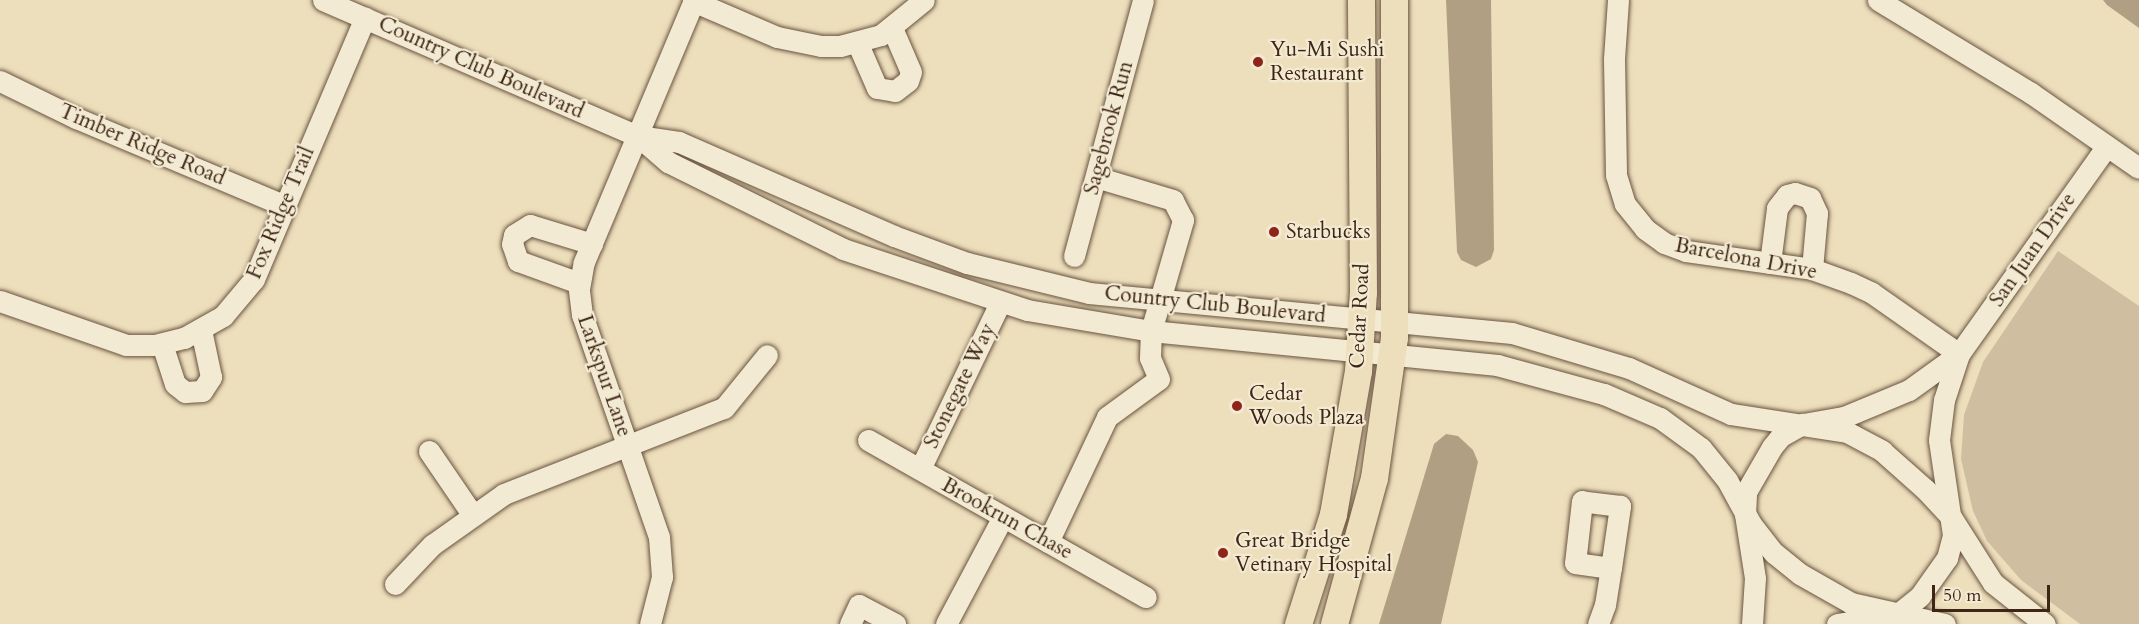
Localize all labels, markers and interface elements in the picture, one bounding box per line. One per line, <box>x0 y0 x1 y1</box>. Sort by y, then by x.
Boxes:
street label: Country Club Boulevard <box>374 11 588 125</box>
place label: Yu-Mi Sushi Restaurant <box>1270 37 1384 87</box>
marker: Yu-Mi Sushi Restaurant <box>1251 55 1265 69</box>
street label: Sagebrook Run <box>1079 58 1139 198</box>
street label: Timber Ridge Road <box>55 99 229 191</box>
street label: Fox Ridge Trail <box>242 143 320 283</box>
street label: San Juan Drive <box>1984 188 2082 312</box>
place label: Starbucks <box>1286 219 1371 245</box>
marker: Starbucks <box>1267 225 1281 239</box>
street label: Barcelona Drive <box>1673 233 1819 285</box>
street label: Cedar Road <box>1345 263 1375 369</box>
street label: Country Club Boulevard <box>1103 281 1327 329</box>
street label: Larkspur Lane <box>571 312 637 440</box>
street label: Stonegate Way <box>919 319 1001 453</box>
place label: Cedar Woods Plaza <box>1249 381 1364 431</box>
marker: Cedar Woods Plaza <box>1230 399 1244 413</box>
street label: Brookrun Chase <box>937 473 1077 565</box>
place label: Great Bridge Vetinary Hospital <box>1235 528 1392 578</box>
marker: Great Bridge Vetinary Hospital <box>1216 546 1230 560</box>
scale bar <box>1935 573 2054 611</box>
text: 50 m <box>1943 583 1982 608</box>

